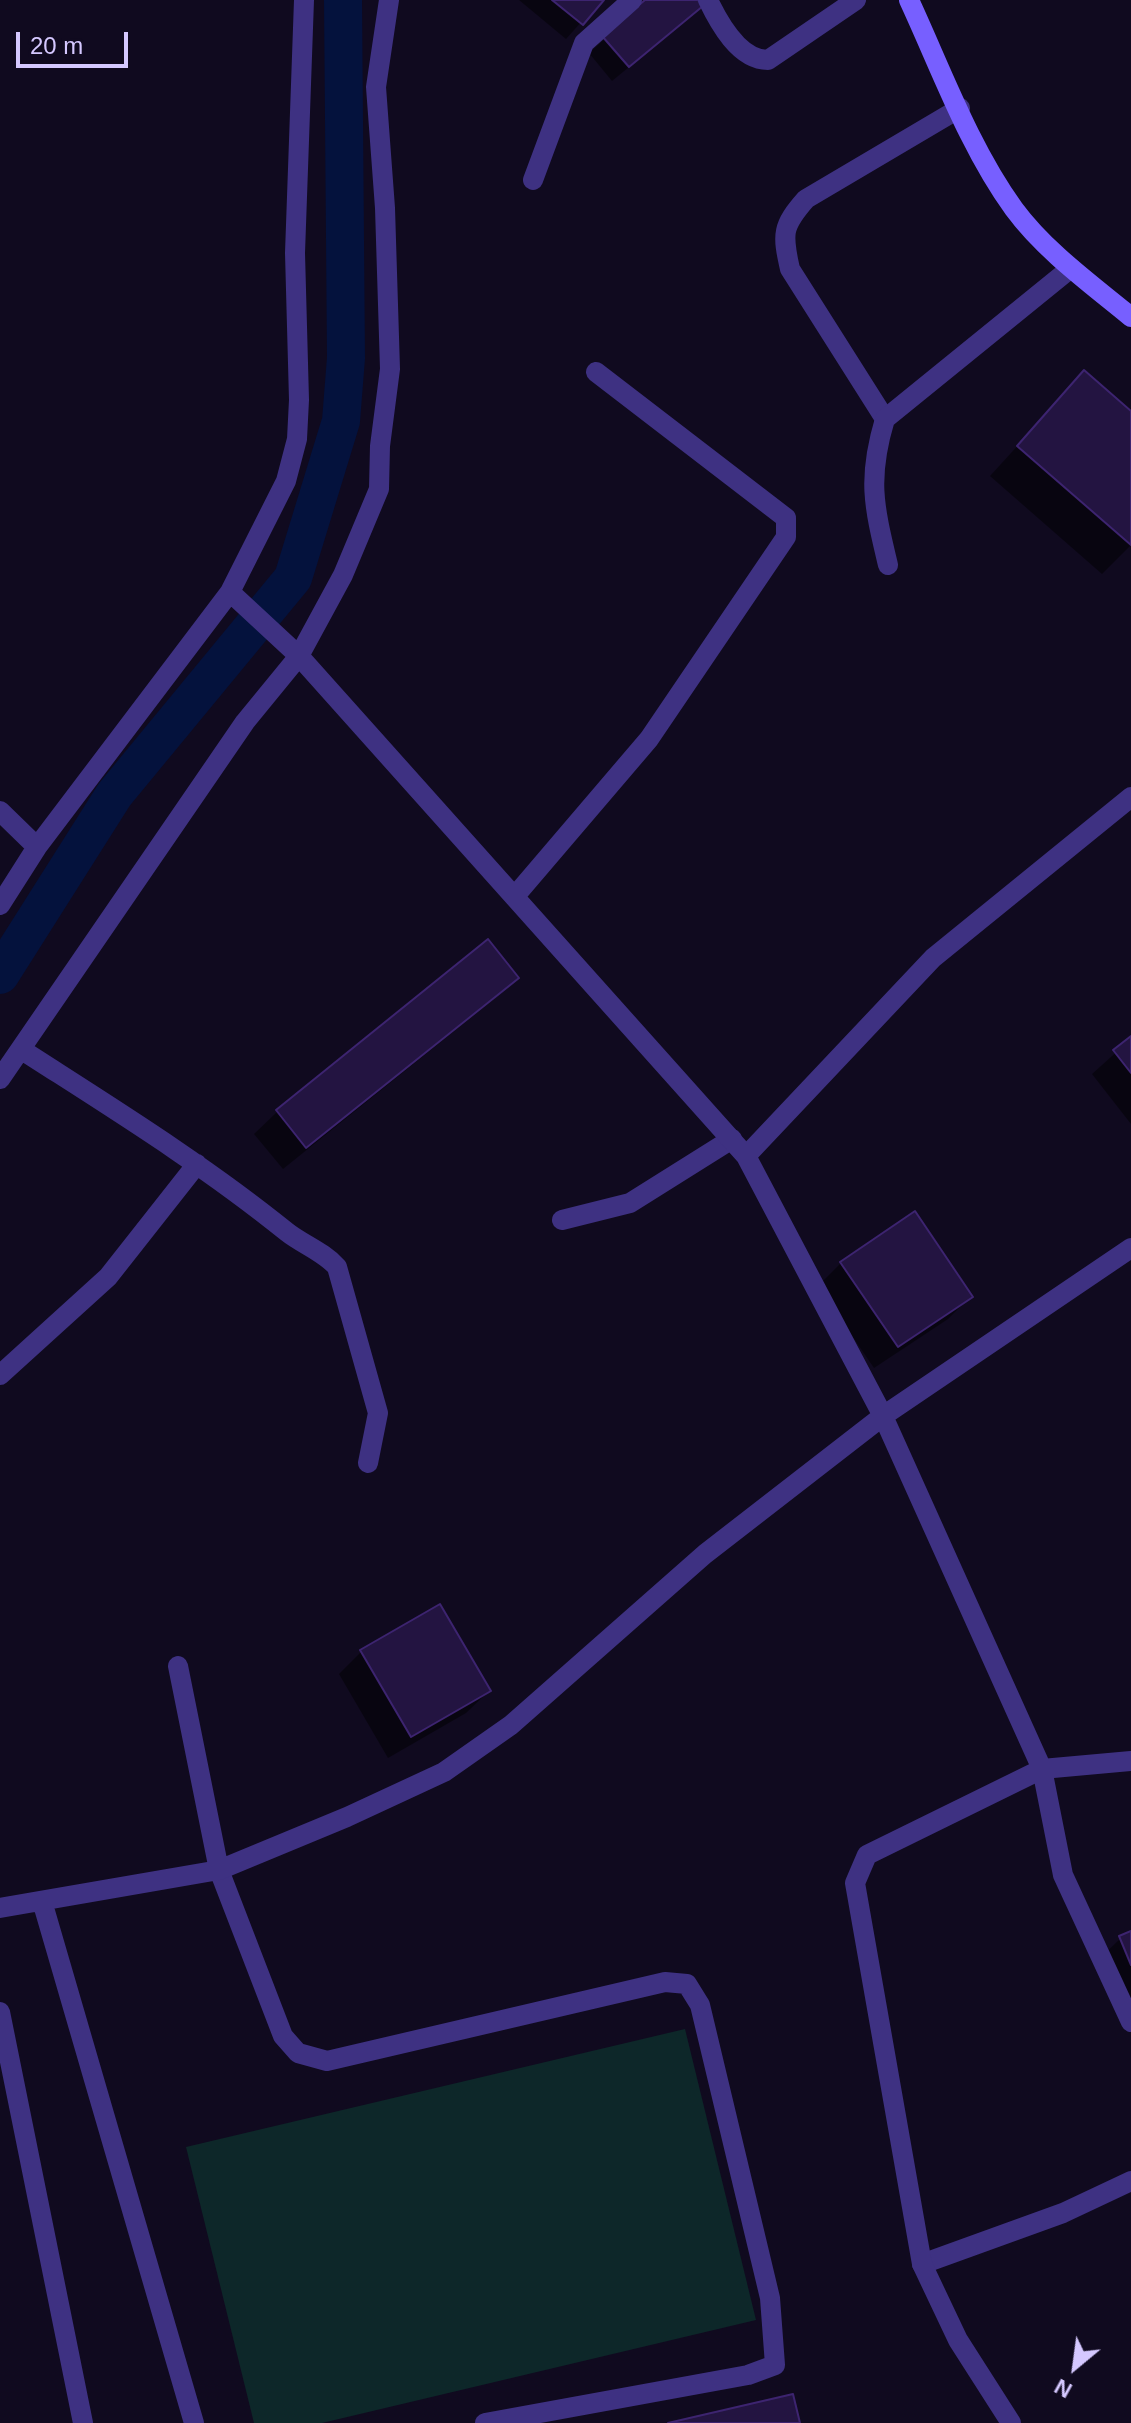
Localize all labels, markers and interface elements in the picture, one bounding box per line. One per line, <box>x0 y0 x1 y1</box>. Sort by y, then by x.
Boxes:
scale bar <box>20 16 132 66</box>
text: 20 m <box>30 32 83 59</box>
north arrow <box>1035 2327 1115 2407</box>
text: N <box>1050 2374 1076 2403</box>

